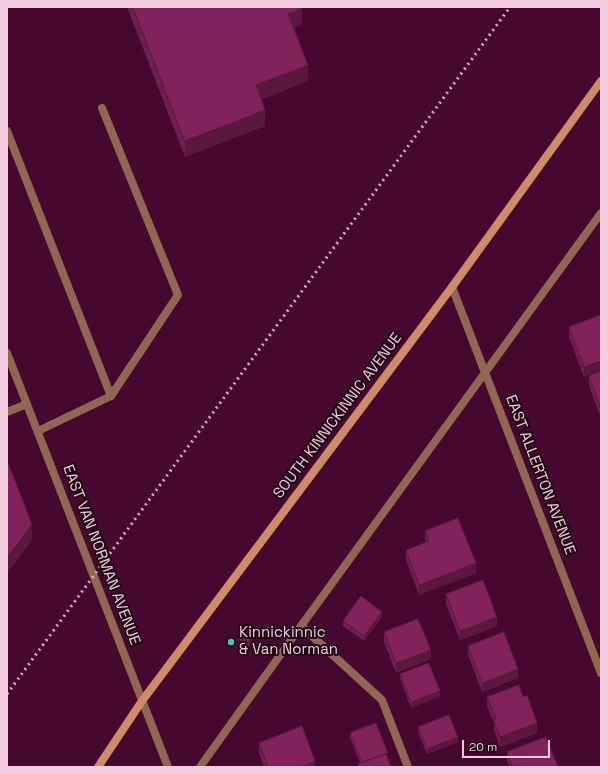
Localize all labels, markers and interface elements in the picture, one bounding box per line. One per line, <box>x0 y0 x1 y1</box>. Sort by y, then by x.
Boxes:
street label: SOUTH KINNICKINNIC AVENUE <box>270 330 406 502</box>
street label: EAST ALLERTON AVENUE <box>501 392 579 558</box>
street label: EAST VAN NORMAN AVENUE <box>58 462 144 648</box>
place label: Kinnickinnic & Van Norman <box>239 624 338 659</box>
marker: Kinnickinnic & Van Norman <box>226 637 236 647</box>
scale bar <box>464 732 552 758</box>
text: 20 m <box>469 739 497 755</box>

